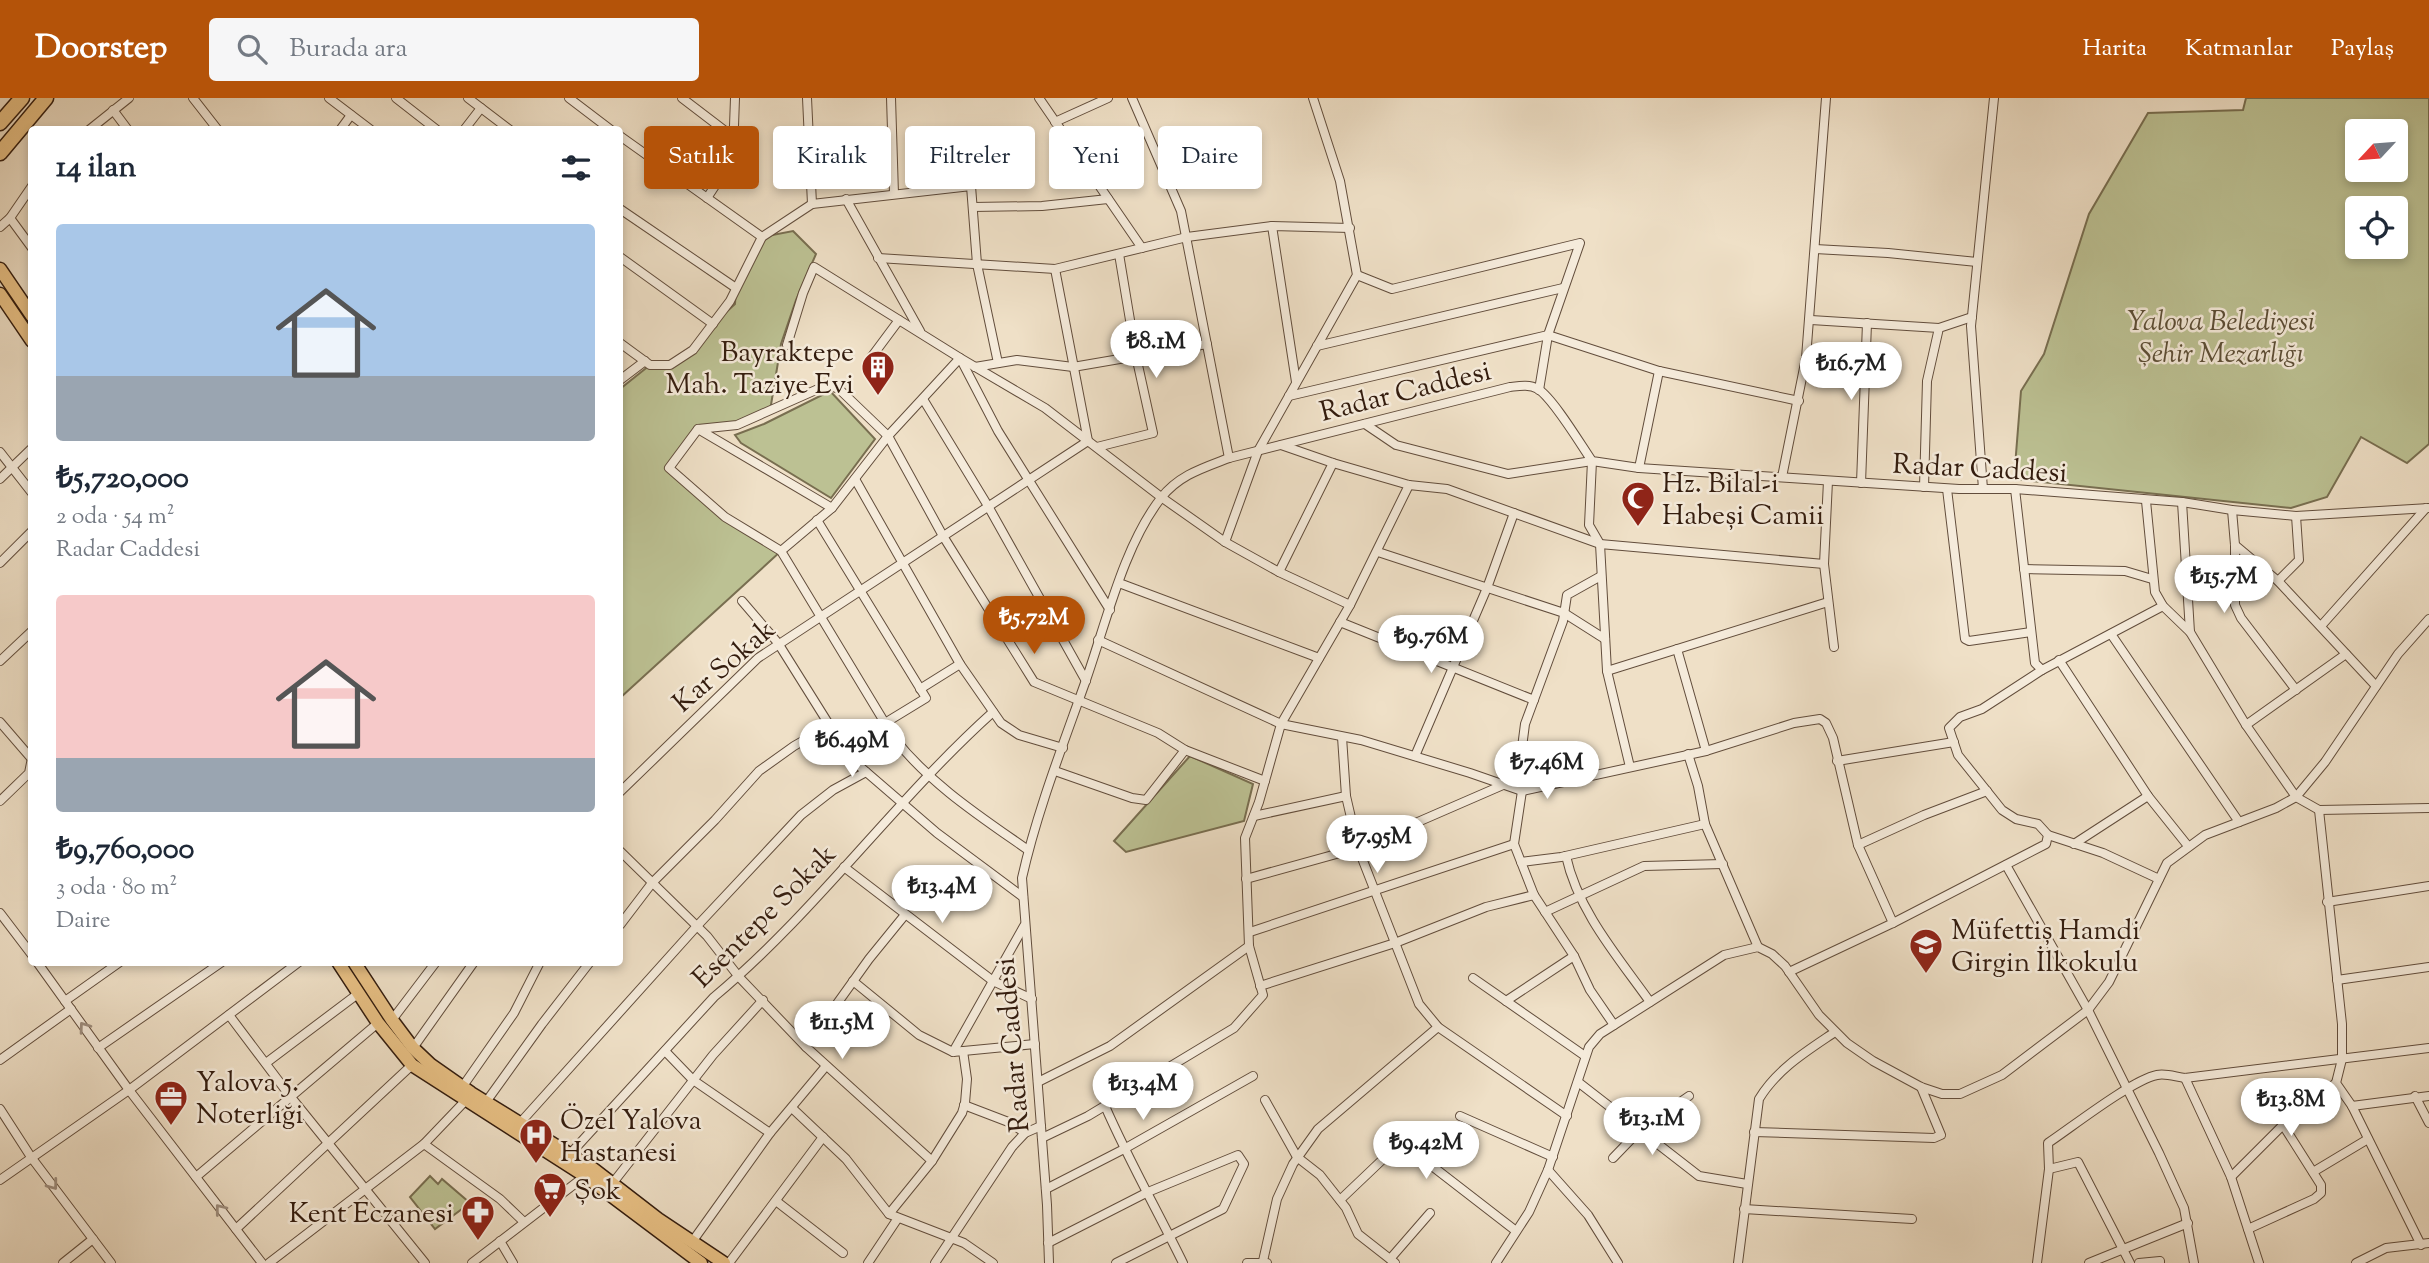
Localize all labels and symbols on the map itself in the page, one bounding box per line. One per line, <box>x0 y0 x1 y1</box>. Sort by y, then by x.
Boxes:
north arrow <box>2345 119 2408 182</box>
park label: Yalova Belediyesi Şehir Mezarlığı <box>2127 303 2315 375</box>
pin: ₺8.1M <box>1107 320 1205 380</box>
place label: Bayraktepe Mah. Taziye Evi <box>665 334 854 406</box>
pin: ₺16.7M <box>1794 342 1908 402</box>
building icon: Bayraktepe Mah. Taziye Evi <box>859 348 897 397</box>
street label: Radar Caddesi <box>1316 352 1496 434</box>
street label: Radar Caddesi <box>1891 445 2068 495</box>
place label: Hz. Bilal-i Habeşi Camii <box>1662 465 1824 537</box>
mosque icon: Hz. Bilal-i Habeşi Camii <box>1619 479 1657 528</box>
pin: ₺15.7M <box>2167 556 2281 615</box>
pin: ₺5.72M <box>977 596 1091 656</box>
street label: Kar Sokak <box>665 611 785 723</box>
pin: ₺9.76M <box>1374 616 1488 675</box>
pin: ₺6.49M <box>795 720 909 779</box>
pin: ₺7.46M <box>1490 742 1604 801</box>
pin: ₺7.95M <box>1320 816 1434 875</box>
street label: Esentepe Sokak <box>684 836 846 998</box>
pin: ₺13.4M <box>885 866 999 925</box>
place label: Müfettiş Hamdi Girgin İlkokulu <box>1951 912 2140 984</box>
school or university icon: Müfettiş Hamdi Girgin İlkokulu <box>1907 926 1945 975</box>
street label: Radar Caddesi <box>986 956 1042 1134</box>
pin: ₺11.5M <box>785 1002 899 1061</box>
one-way arrow <box>79 1022 92 1035</box>
pin: ₺13.4M <box>1086 1062 1200 1122</box>
place label: Yalova 5. Noterliği <box>196 1064 303 1136</box>
office icon: Yalova 5. Noterliği <box>152 1078 190 1127</box>
pin: ₺13.8M <box>2234 1079 2348 1138</box>
pin: ₺13.1M <box>1595 1098 1709 1157</box>
place label: Özel Yalova Hastanesi <box>560 1102 702 1174</box>
hospital icon: Özel Yalova Hastanesi <box>517 1116 555 1165</box>
pin: ₺9.42M <box>1369 1122 1483 1181</box>
supermarket icon: Şok <box>531 1170 569 1219</box>
place label: Şok <box>574 1172 621 1212</box>
one-way arrow <box>45 1178 57 1190</box>
pharmacy icon: Kent Eczanesi <box>459 1193 497 1242</box>
place label: Kent Eczanesi <box>289 1195 454 1235</box>
one-way arrow <box>216 1204 229 1216</box>

